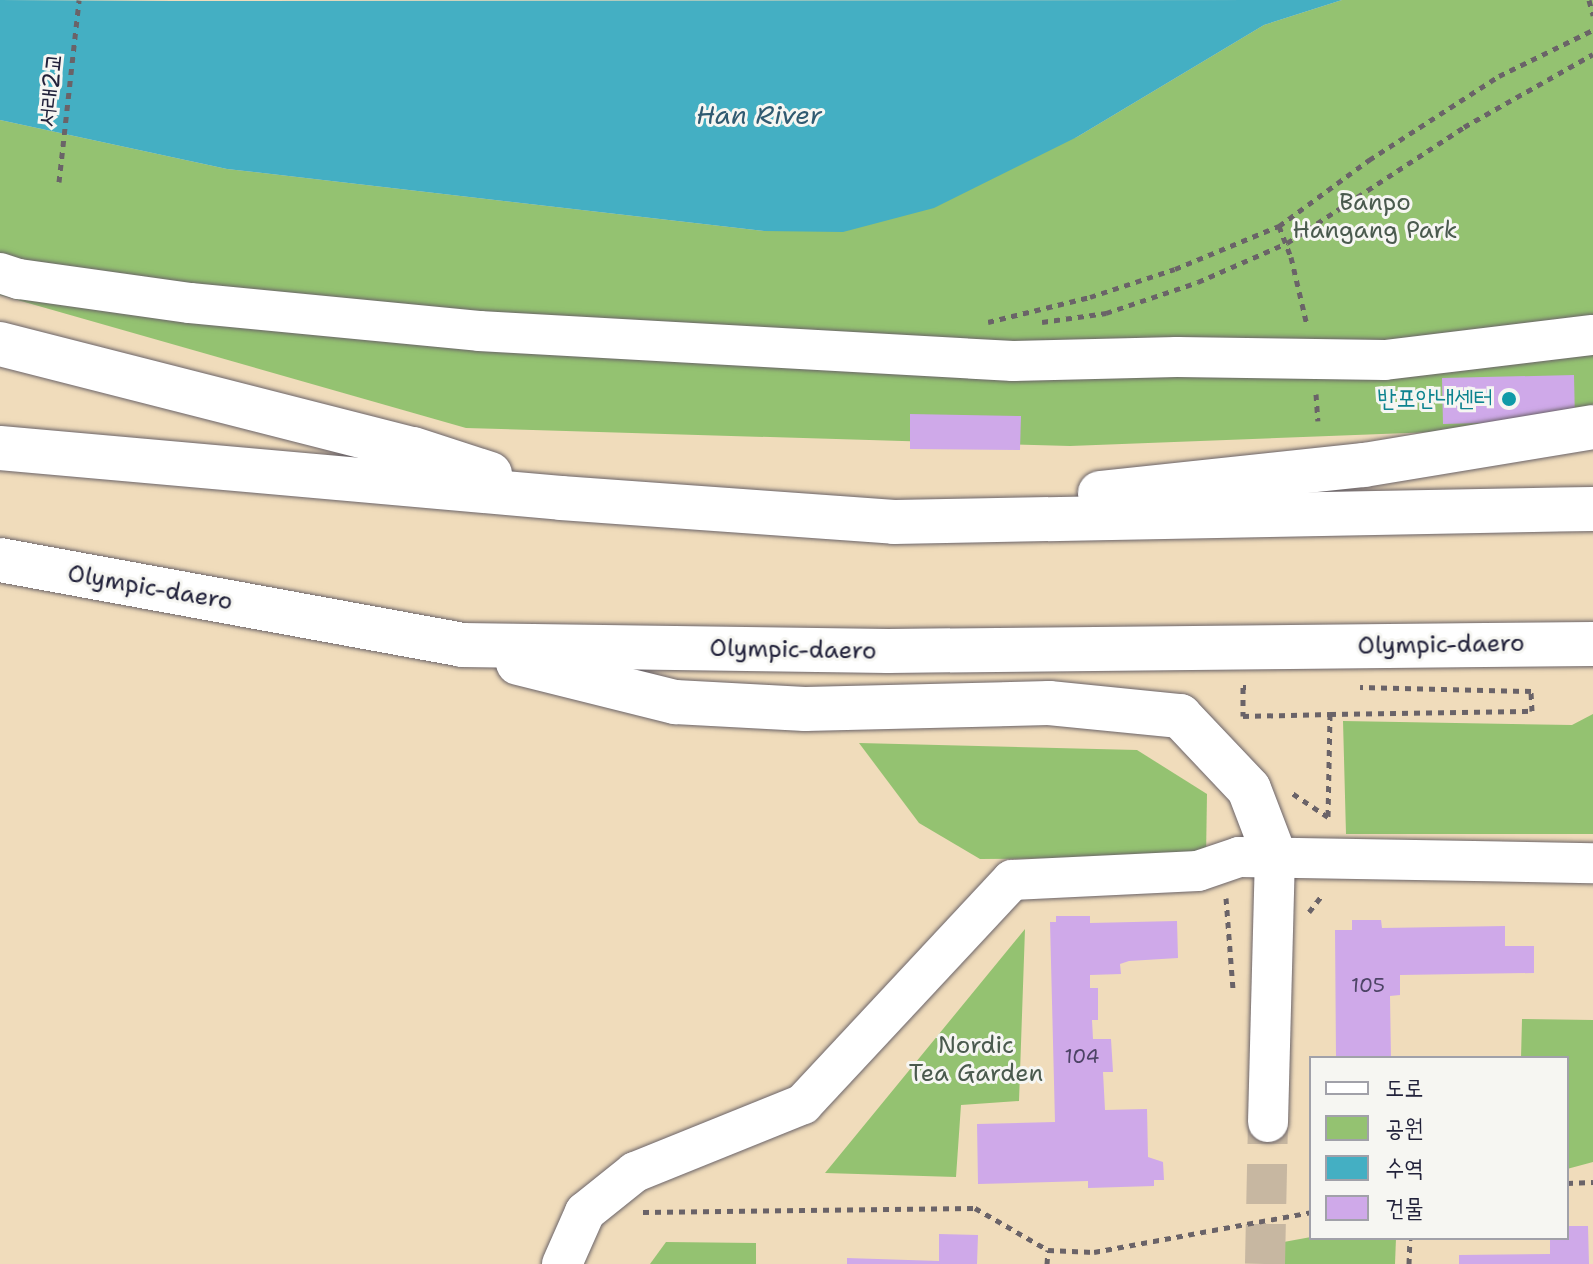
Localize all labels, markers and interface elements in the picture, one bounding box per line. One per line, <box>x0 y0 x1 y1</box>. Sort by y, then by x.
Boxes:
street label: 서래2교 <box>33 51 69 129</box>
water label: Han River <box>696 99 822 131</box>
park label: Banpo Hangang Park <box>1292 189 1458 245</box>
place label: 반포안내센터 <box>1377 385 1493 413</box>
marker: 반포안내센터 <box>1500 390 1518 408</box>
street label: Olympic-daero <box>65 559 235 617</box>
street label: Olympic-daero <box>1357 629 1525 661</box>
street label: Olympic-daero <box>709 634 877 666</box>
house number: 105 <box>1351 973 1385 997</box>
park label: Nordic Tea Garden <box>909 1032 1043 1088</box>
house number: 104 <box>1064 1044 1100 1068</box>
legend <box>1309 1056 1569 1240</box>
text: 도로 <box>1385 1072 1424 1104</box>
text: 공원 <box>1385 1112 1424 1144</box>
text: 수역 <box>1385 1152 1424 1184</box>
text: 건물 <box>1385 1192 1424 1224</box>

